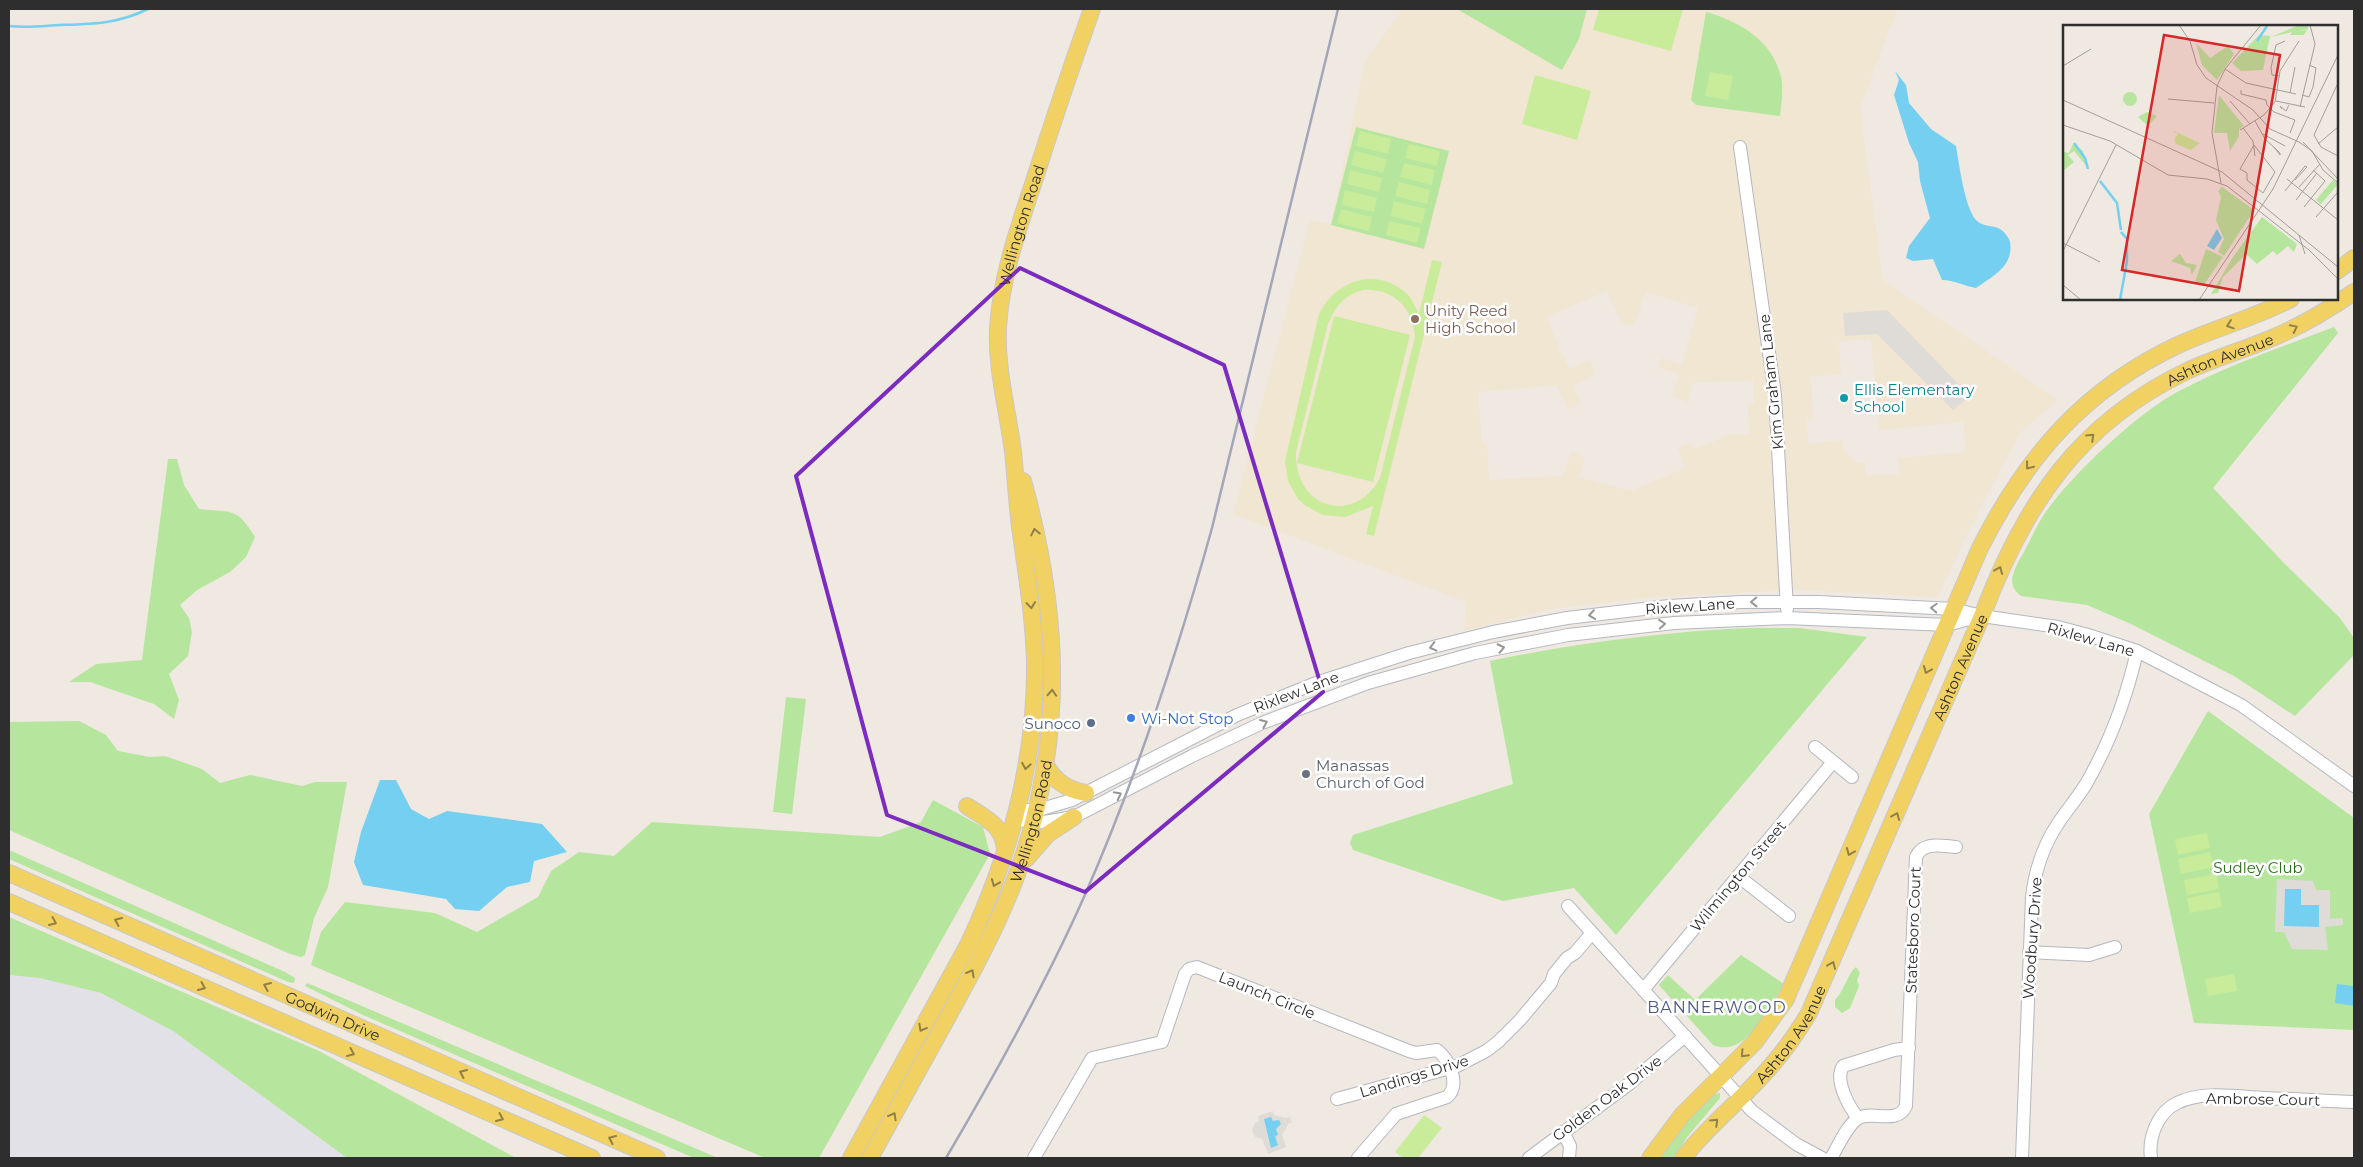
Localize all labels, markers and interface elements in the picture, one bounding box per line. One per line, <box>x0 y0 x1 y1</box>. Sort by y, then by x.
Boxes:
inset map <box>2063 25 2338 300</box>
street label: Wellington Road <box>994 162 1048 288</box>
place label: Unity Reed High School <box>1425 301 1516 337</box>
marker: Unity Reed High School <box>1409 313 1421 325</box>
street label: Kim Graham Lane <box>1754 313 1788 451</box>
one-way arrow <box>2226 319 2235 329</box>
one-way arrow <box>2289 324 2298 334</box>
street label: Ashton Avenue <box>2163 329 2276 390</box>
place label: Ellis Elementary School <box>1854 380 1975 416</box>
marker: Ellis Elementary School <box>1838 392 1850 404</box>
one-way arrow <box>2085 434 2094 443</box>
one-way arrow <box>2026 460 2034 469</box>
one-way arrow <box>1031 528 1041 537</box>
one-way arrow <box>1993 566 2004 575</box>
street label: Rixlew Lane <box>1645 593 1735 619</box>
one-way arrow <box>1750 597 1758 607</box>
one-way arrow <box>1025 601 1036 609</box>
one-way arrow <box>1930 602 1938 613</box>
one-way arrow <box>1588 609 1596 620</box>
street label: Ashton Avenue <box>1928 611 1991 723</box>
street label: Rixlew Lane <box>2045 617 2137 661</box>
one-way arrow <box>1658 619 1666 630</box>
one-way arrow <box>1429 641 1437 651</box>
one-way arrow <box>1497 643 1506 654</box>
one-way arrow <box>1923 665 1934 674</box>
street label: Rixlew Lane <box>1251 667 1341 717</box>
one-way arrow <box>1046 689 1057 697</box>
place label: Wi-Not Stop <box>1141 709 1233 728</box>
marker: Wi-Not Stop <box>1125 712 1137 724</box>
place label: Sunoco <box>1024 714 1081 733</box>
marker: Sunoco <box>1085 717 1097 729</box>
one-way arrow <box>1259 719 1267 729</box>
place label: Manassas Church of God <box>1316 756 1425 792</box>
street label: Wellington Road <box>1005 758 1055 885</box>
one-way arrow <box>1022 762 1032 771</box>
marker: Manassas Church of God <box>1300 768 1312 780</box>
one-way arrow <box>1113 791 1122 801</box>
one-way arrow <box>1889 812 1900 821</box>
street label: Wilmington Street <box>1686 816 1790 936</box>
one-way arrow <box>1846 847 1857 856</box>
park label: Sudley Club <box>2213 858 2303 877</box>
street label: Statesboro Court <box>1901 866 1925 994</box>
street label: Woodbury Drive <box>2018 876 2046 1000</box>
one-way arrow <box>991 878 1001 887</box>
one-way arrow <box>48 915 57 926</box>
one-way arrow <box>114 917 123 928</box>
one-way arrow <box>1825 961 1836 970</box>
street label: Launch Circle <box>1216 967 1318 1023</box>
one-way arrow <box>965 969 975 978</box>
one-way arrow <box>197 980 206 991</box>
one-way arrow <box>263 982 272 993</box>
street label: Ashton Avenue <box>1751 982 1829 1087</box>
street label: Godwin Drive <box>283 986 383 1045</box>
district label: BANNERWOOD <box>1647 998 1787 1017</box>
one-way arrow <box>918 1023 928 1032</box>
one-way arrow <box>346 1046 355 1057</box>
one-way arrow <box>1741 1049 1750 1058</box>
street label: Landings Drive <box>1357 1050 1471 1102</box>
street label: Golden Oak Drive <box>1549 1051 1665 1145</box>
one-way arrow <box>459 1069 468 1080</box>
street label: Ambrose Court <box>2206 1089 2320 1109</box>
one-way arrow <box>495 1111 504 1122</box>
one-way arrow <box>887 1112 897 1121</box>
one-way arrow <box>1709 1118 1718 1127</box>
one-way arrow <box>608 1134 617 1145</box>

